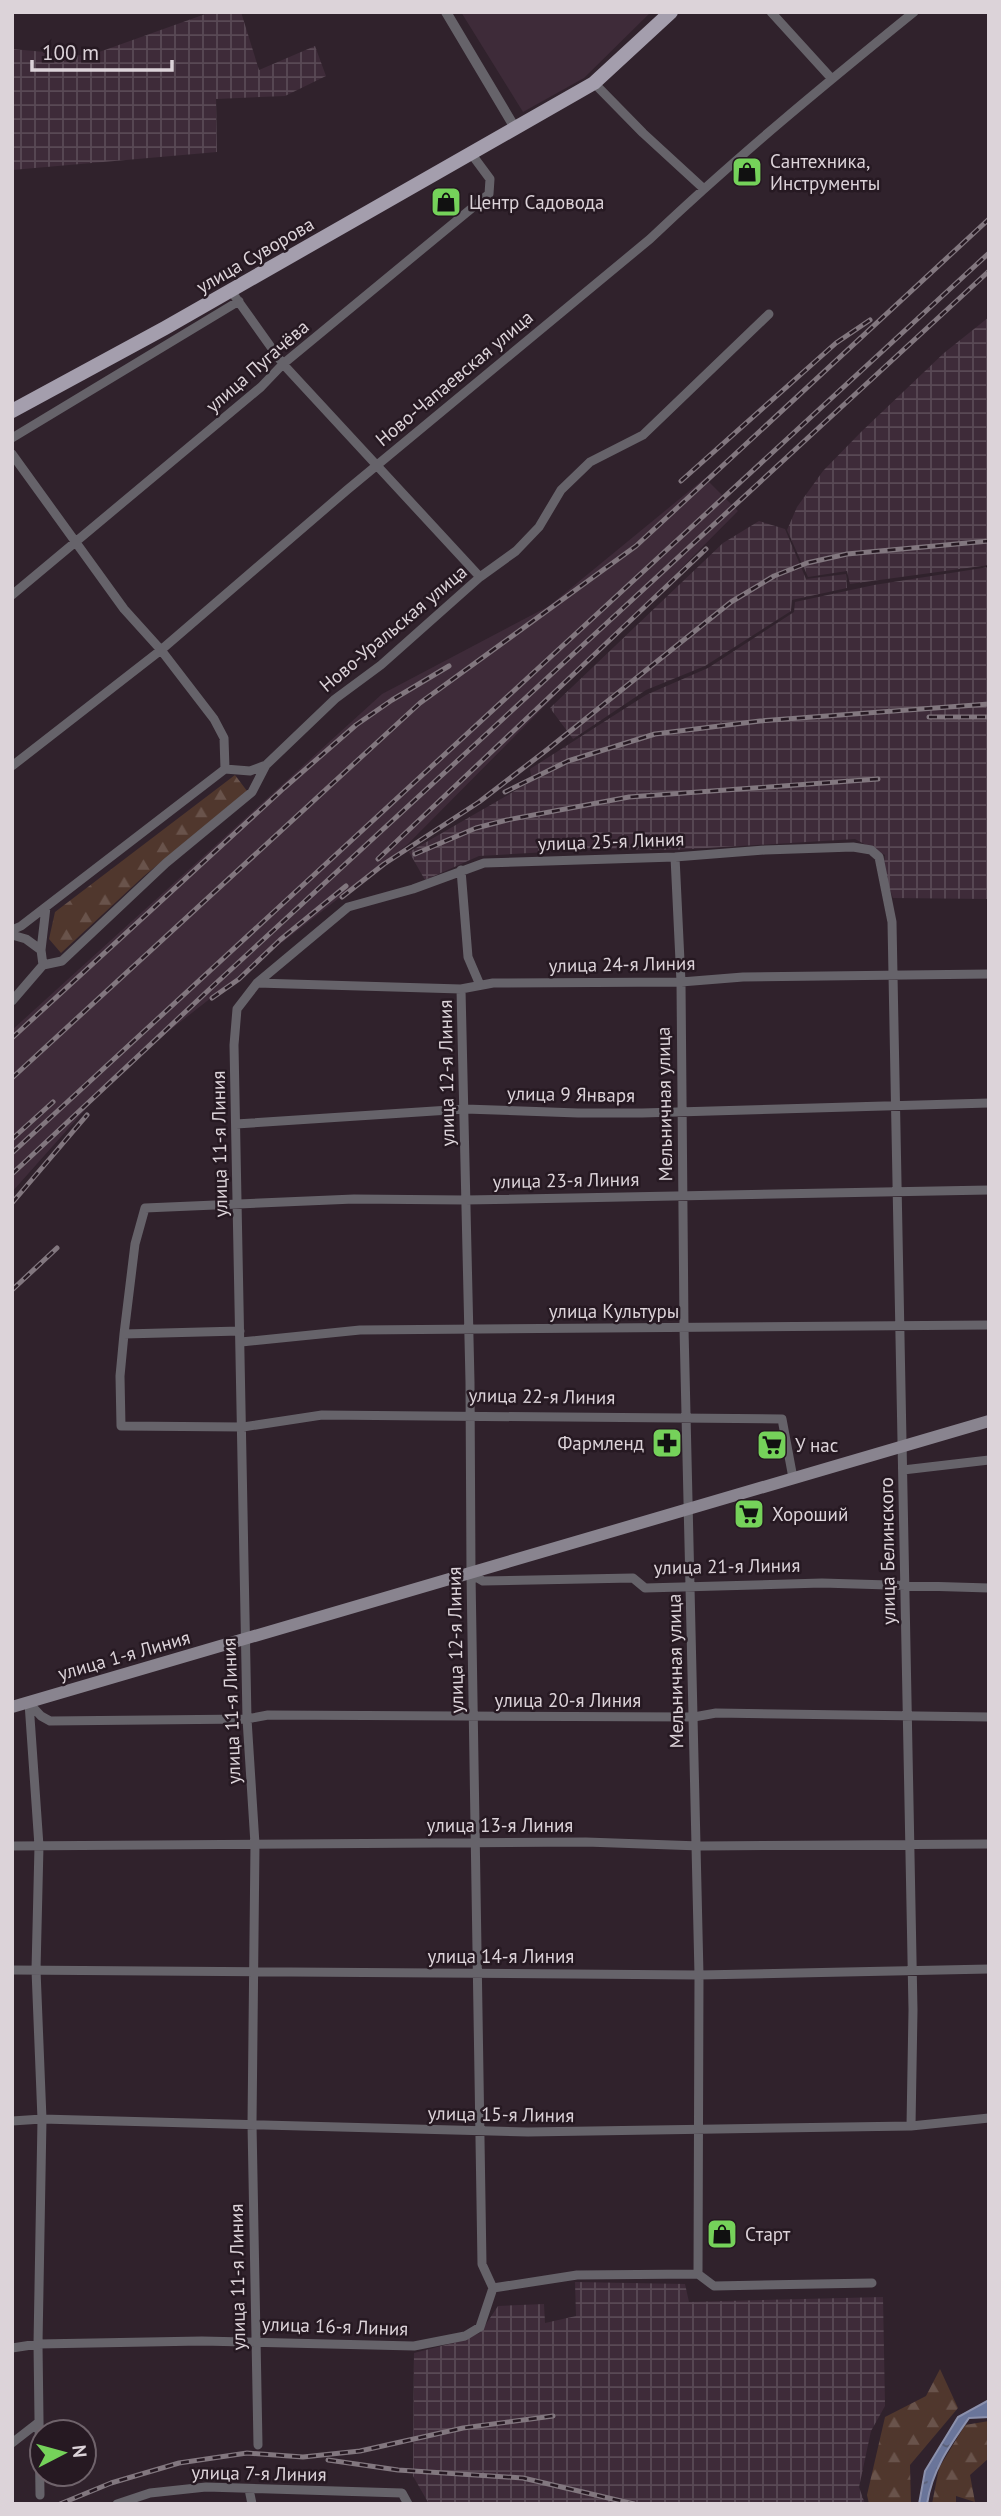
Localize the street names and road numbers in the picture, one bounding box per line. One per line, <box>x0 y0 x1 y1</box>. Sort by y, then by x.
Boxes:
street label: улица Суворова <box>192 212 318 298</box>
street label: Ново-Чапаевская улица <box>370 305 538 451</box>
street label: улица Пугачёва <box>200 315 314 417</box>
street label: Ново-Уральская улица <box>314 559 472 697</box>
street label: улица 25-я Линия <box>537 826 685 856</box>
street label: улица 24-я Линия <box>548 951 696 977</box>
street label: улица 12-я Линия <box>433 999 459 1147</box>
street label: Мельничная улица <box>651 1026 677 1182</box>
street label: улица 11-я Линия <box>206 1070 232 1218</box>
street label: улица 9 Января <box>507 1081 635 1107</box>
street label: улица 23-я Линия <box>492 1167 640 1193</box>
street label: улица Культуры <box>549 1299 679 1323</box>
street label: улица 22-я Линия <box>468 1383 616 1409</box>
street label: улица Белинского <box>874 1477 900 1625</box>
street label: улица 21-я Линия <box>653 1553 801 1579</box>
street label: улица 12-я Линия <box>442 1566 468 1714</box>
street label: Мельничная улица <box>662 1593 688 1749</box>
street label: улица 1-я Линия <box>55 1625 193 1685</box>
street label: улица 11-я Линия <box>216 1637 246 1785</box>
street label: улица 20-я Линия <box>495 1688 641 1712</box>
street label: улица 13-я Линия <box>427 1813 573 1837</box>
street label: улица 14-я Линия <box>428 1944 574 1968</box>
street label: улица 15-я Линия <box>427 2101 575 2127</box>
street label: улица 11-я Линия <box>224 2203 250 2351</box>
street label: улица 16-я Линия <box>261 2311 409 2341</box>
street label: улица 7-я Линия <box>191 2460 327 2486</box>

